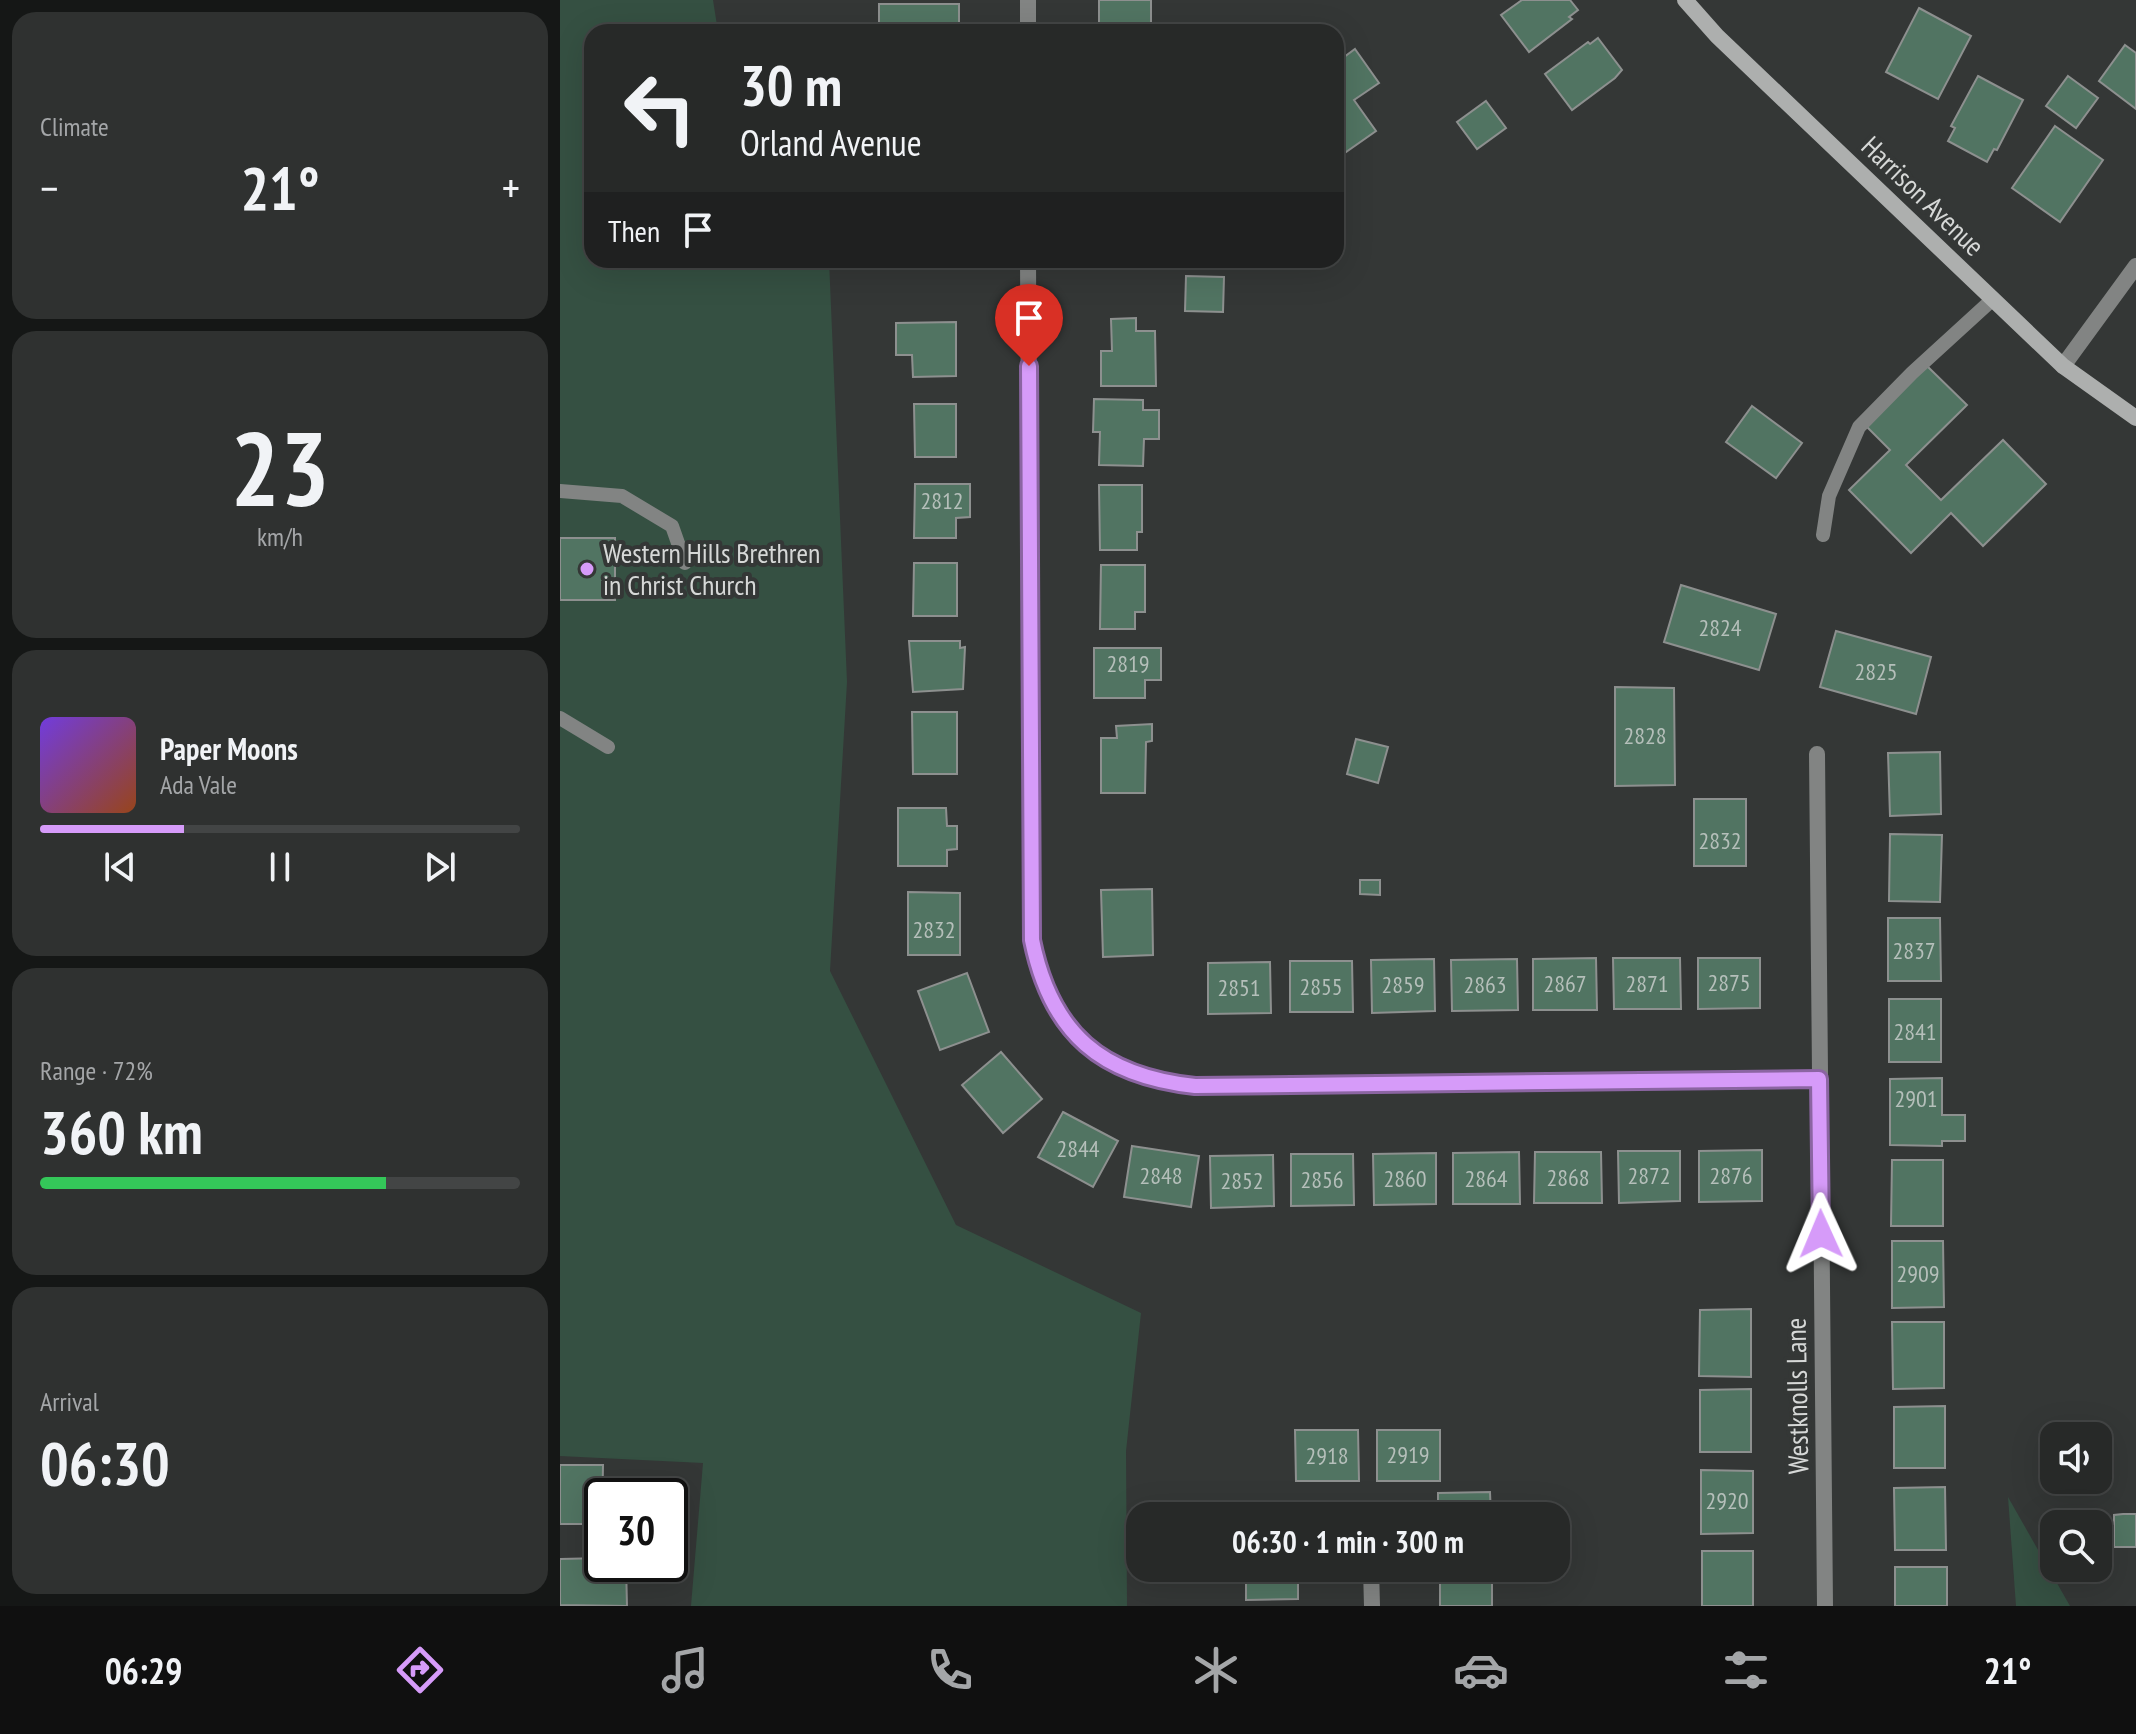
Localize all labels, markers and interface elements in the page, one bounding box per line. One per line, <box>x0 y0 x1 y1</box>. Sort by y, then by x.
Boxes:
text: 30 m <box>740 49 842 121</box>
icon: left <box>608 56 712 160</box>
text: Climate <box>40 110 109 143</box>
text: Orland Avenue <box>740 119 922 166</box>
street label: Harrison Avenue <box>1854 128 1993 264</box>
text: 21° <box>240 149 320 227</box>
text: − <box>40 159 58 216</box>
text: + <box>502 159 520 216</box>
icon: arrive <box>676 208 720 252</box>
text: Then <box>608 211 660 250</box>
pin <box>995 284 1063 366</box>
icon: arrive <box>1007 296 1051 340</box>
text: 23 <box>230 400 330 535</box>
house number: 2812 <box>920 485 964 516</box>
text: km/h <box>257 520 303 553</box>
place label: Western Hills Brethren in Christ Church <box>603 534 820 603</box>
marker: Western Hills Brethren in Christ Church <box>578 560 596 578</box>
house number: 2824 <box>1698 612 1742 643</box>
house number: 2819 <box>1106 648 1150 679</box>
house number: 2825 <box>1854 656 1898 687</box>
house number: 2828 <box>1623 720 1667 751</box>
text: Paper Moons <box>160 729 298 768</box>
text: Ada Vale <box>160 768 237 801</box>
house number: 2832 <box>1698 825 1742 856</box>
icon: previous <box>98 845 142 889</box>
icon: pause <box>258 845 302 889</box>
icon: next <box>418 845 462 889</box>
house number: 2832 <box>912 914 956 945</box>
house number: 2837 <box>1892 935 1936 966</box>
house number: 2875 <box>1707 967 1751 998</box>
house number: 2867 <box>1543 968 1587 999</box>
house number: 2871 <box>1625 968 1669 999</box>
house number: 2859 <box>1381 969 1425 1000</box>
house number: 2863 <box>1463 969 1507 1000</box>
house number: 2855 <box>1299 971 1343 1002</box>
house number: 2851 <box>1217 972 1261 1003</box>
house number: 2841 <box>1893 1016 1937 1047</box>
text: Range · 72% <box>40 1054 153 1087</box>
house number: 2901 <box>1894 1083 1938 1114</box>
text: 360 km <box>40 1093 203 1171</box>
house number: 2844 <box>1056 1133 1100 1164</box>
house number: 2848 <box>1139 1160 1183 1191</box>
house number: 2872 <box>1627 1160 1671 1191</box>
house number: 2876 <box>1709 1160 1753 1191</box>
house number: 2868 <box>1546 1162 1590 1193</box>
house number: 2860 <box>1383 1163 1427 1194</box>
house number: 2864 <box>1464 1163 1508 1194</box>
house number: 2856 <box>1300 1164 1344 1195</box>
house number: 2852 <box>1220 1165 1264 1196</box>
position arrow <box>1779 1192 1863 1276</box>
house number: 2909 <box>1896 1258 1940 1289</box>
street label: Westknolls Lane <box>1777 1317 1816 1475</box>
text: Arrival <box>40 1385 99 1418</box>
map controls <box>2040 1422 2112 1582</box>
button: sound <box>2040 1422 2112 1494</box>
text: 06:30 <box>40 1424 170 1502</box>
house number: 2919 <box>1386 1439 1430 1470</box>
house number: 2918 <box>1305 1440 1349 1471</box>
speed limit sign: 30 <box>584 1478 688 1582</box>
house number: 2920 <box>1705 1485 1749 1516</box>
button: search <box>2040 1510 2112 1582</box>
text: 06:30 · 1 min · 300 m <box>1232 1522 1464 1561</box>
icon: directions <box>392 1642 448 1698</box>
icon: music <box>657 1642 713 1698</box>
icon: phone <box>922 1642 978 1698</box>
icon: climate <box>1188 1642 1244 1698</box>
icon: car <box>1453 1642 1509 1698</box>
icon: filters <box>1718 1642 1774 1698</box>
text: 06:29 <box>105 1647 183 1694</box>
text: 21° <box>1984 1647 2031 1694</box>

